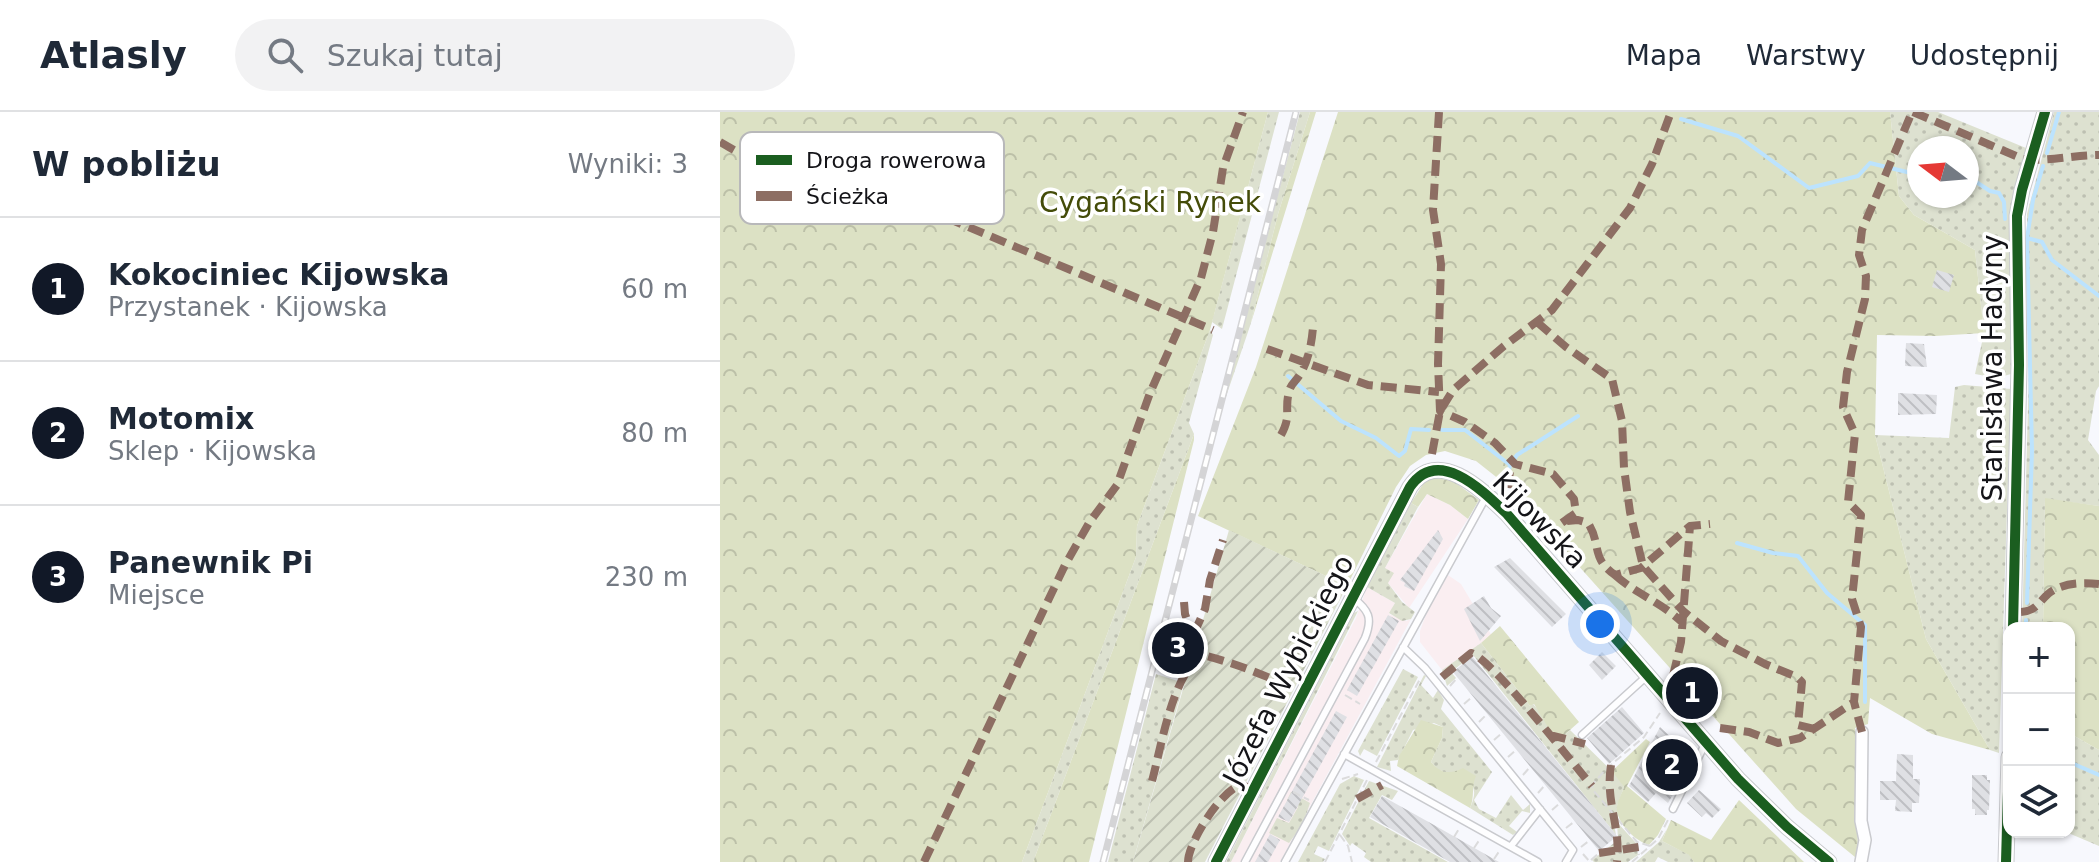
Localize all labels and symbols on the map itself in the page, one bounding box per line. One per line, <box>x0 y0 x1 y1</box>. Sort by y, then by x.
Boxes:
legend <box>740 132 1004 224</box>
north arrow <box>1907 136 1979 208</box>
text: Droga rowerowa <box>806 148 986 173</box>
text: Ścieżka <box>806 184 889 209</box>
park label: Cygański Rynek <box>1039 186 1262 219</box>
street label: Stanisława Hadyny <box>1976 235 2009 501</box>
street label: Kijowska <box>1486 465 1594 575</box>
street label: Józefa Wybickiego <box>1215 550 1361 793</box>
your location <box>1580 604 1620 644</box>
pin: 3 <box>1152 618 1204 678</box>
pin: 1 <box>1666 663 1718 723</box>
pin: 2 <box>1646 735 1698 795</box>

